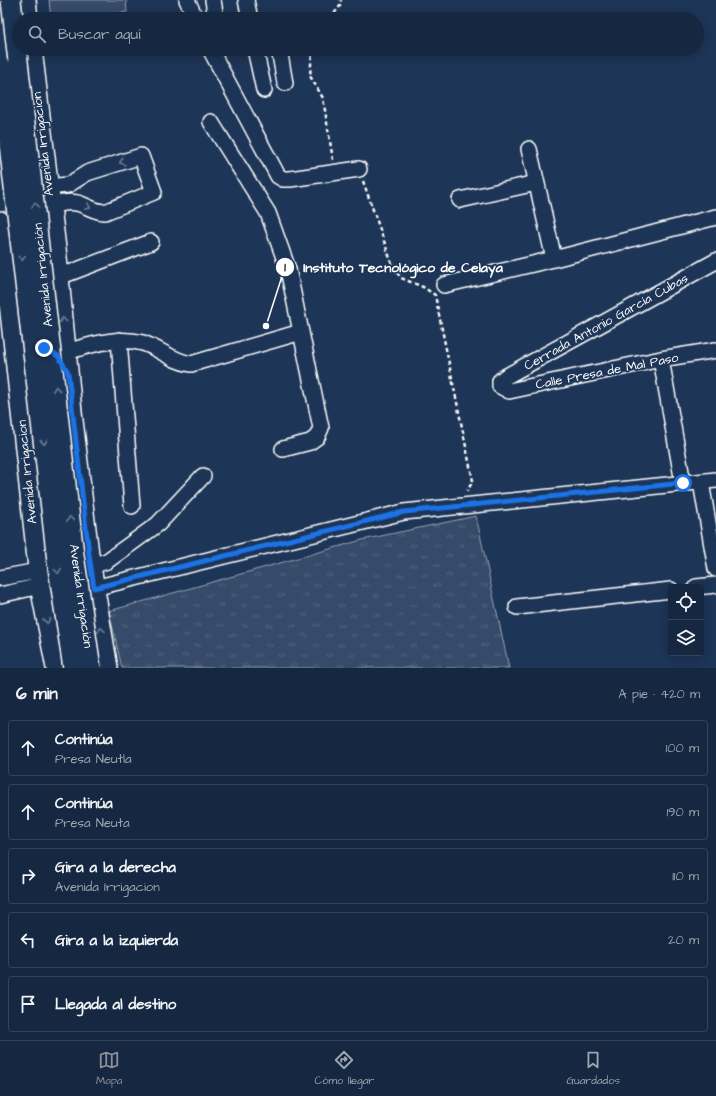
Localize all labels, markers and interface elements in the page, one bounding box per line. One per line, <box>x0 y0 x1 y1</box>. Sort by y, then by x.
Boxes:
search box <box>12 12 704 56</box>
icon: search <box>26 23 48 45</box>
text: Buscar aquí <box>58 24 140 45</box>
street label: Avenida Irrigacion <box>28 90 59 197</box>
one-way arrow <box>119 157 126 166</box>
one-way arrow <box>30 201 39 208</box>
one-way arrow <box>84 202 92 210</box>
street label: Avenida Irrigación <box>29 221 58 328</box>
one-way arrow <box>18 254 27 261</box>
callout: Instituto Tecnológico de Celaya <box>275 254 510 280</box>
text: Instituto Tecnológico de Celaya <box>303 258 504 279</box>
text: 1 <box>284 259 286 276</box>
street label: Cerrada Antonio García Cubas <box>521 269 692 375</box>
one-way arrow <box>59 317 68 323</box>
route end <box>35 339 53 357</box>
street label: Calle Presa de Mal Paso <box>534 348 681 394</box>
one-way arrow <box>51 386 60 392</box>
street label: Avenida Irrigacion <box>13 418 42 525</box>
one-way arrow <box>39 439 48 445</box>
route start <box>674 474 692 492</box>
one-way arrow <box>66 515 75 522</box>
street label: Avenida Irrigación <box>64 543 97 650</box>
one-way arrow <box>53 568 62 575</box>
map controls <box>668 584 704 656</box>
button: locate <box>668 584 704 620</box>
one-way arrow <box>42 618 50 624</box>
button: layers <box>668 620 704 656</box>
one-way arrow <box>97 626 106 633</box>
text: 6 min <box>16 682 58 706</box>
text: A pie · 420 m <box>618 685 700 703</box>
text: Continúa <box>55 729 113 750</box>
icon: ahead <box>17 737 39 759</box>
text: 100 m <box>666 739 699 757</box>
text: Presa Neutla <box>55 750 132 768</box>
text: Continúa <box>55 793 113 814</box>
icon: ahead <box>17 801 39 823</box>
text: 190 m <box>666 803 699 821</box>
text: Presa Neuta <box>55 814 130 832</box>
text: Gira a la derecha <box>55 857 176 878</box>
icon: right <box>17 865 39 887</box>
text: 110 m <box>672 867 699 885</box>
text: Avenida Irrigacion <box>55 878 160 896</box>
icon: left <box>17 929 39 951</box>
text: Gira a la izquierda <box>55 930 178 951</box>
text: 20 m <box>668 931 699 949</box>
icon: arrive <box>17 993 39 1015</box>
text: Llegada al destino <box>55 994 176 1015</box>
tab: Mapa <box>96 1049 122 1088</box>
tab: Cómo llegar <box>315 1049 374 1088</box>
tab: Guardados <box>567 1049 620 1088</box>

